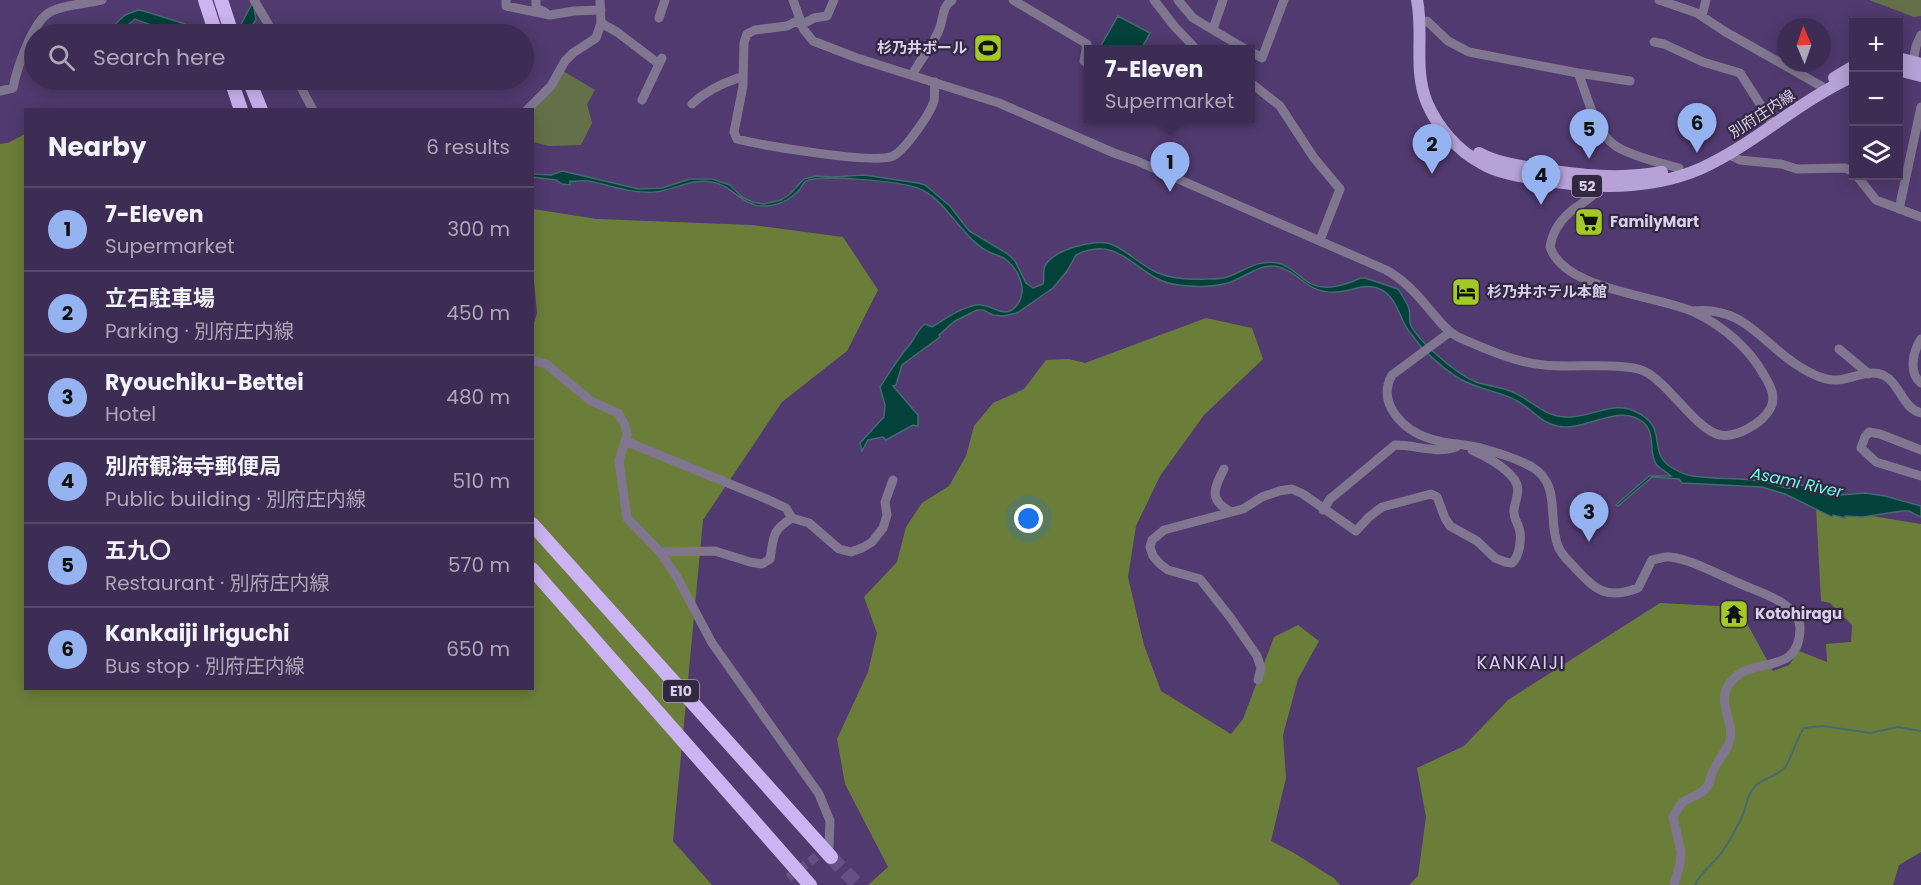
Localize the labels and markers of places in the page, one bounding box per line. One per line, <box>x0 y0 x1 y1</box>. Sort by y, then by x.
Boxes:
sports icon: 杉乃井ボール <box>972 32 1004 64</box>
place label: 杉乃井ボール <box>877 37 967 58</box>
pin: 6 <box>1678 104 1716 153</box>
pin: 5 <box>1570 110 1608 159</box>
pin: 2 <box>1412 124 1452 174</box>
pin: 1 <box>1150 142 1190 192</box>
pin: 4 <box>1522 156 1560 205</box>
supermarket icon: FamilyMart <box>1573 206 1605 238</box>
place label: FamilyMart <box>1610 211 1699 232</box>
hotel icon: 杉乃井ホテル本館 <box>1450 276 1482 308</box>
place label: 杉乃井ホテル本館 <box>1487 281 1607 302</box>
pin: 3 <box>1570 492 1608 542</box>
temple icon: Kotohiragu <box>1718 598 1750 630</box>
place label: Kotohiragu <box>1755 603 1842 624</box>

